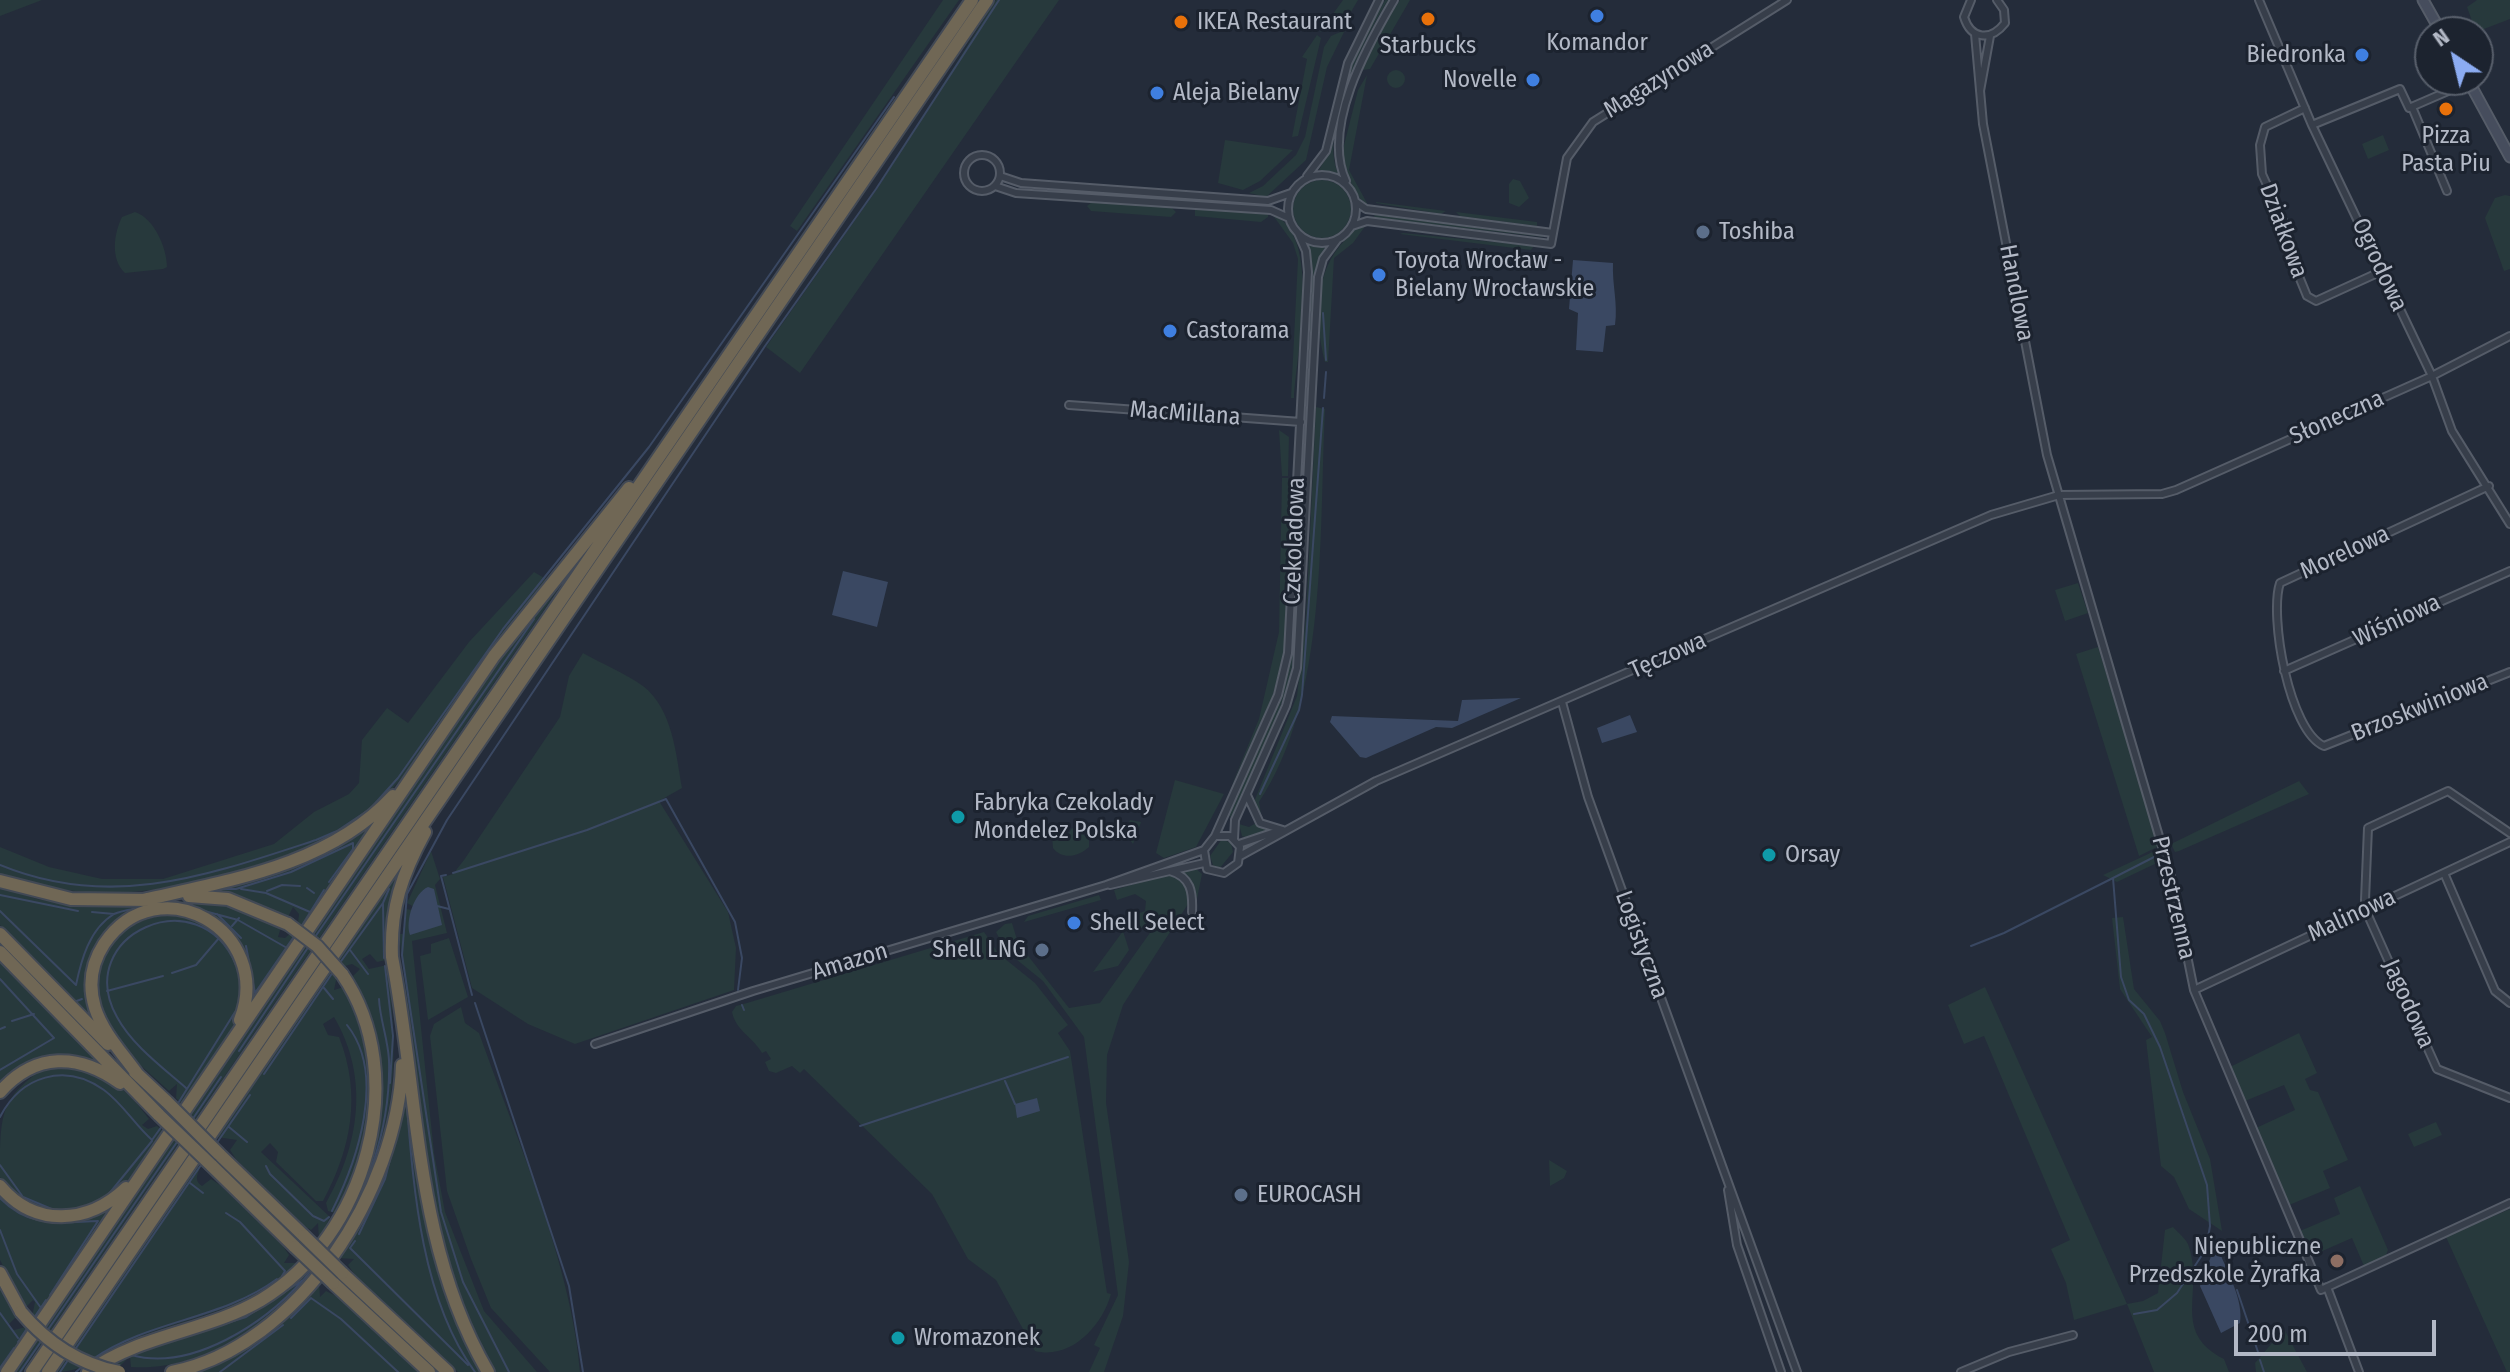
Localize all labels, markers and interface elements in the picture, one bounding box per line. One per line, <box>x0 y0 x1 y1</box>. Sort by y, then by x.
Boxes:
marker: Komandor <box>1588 7 1606 25</box>
place label: IKEA Restaurant <box>1197 8 1352 36</box>
marker: Starbucks <box>1419 10 1437 28</box>
marker: IKEA Restaurant <box>1172 13 1190 31</box>
north arrow <box>2414 16 2494 96</box>
text: N <box>2428 23 2454 52</box>
place label: Komandor <box>1546 29 1648 57</box>
place label: Starbucks <box>1380 32 1476 60</box>
street label: Magazynowa <box>1599 35 1719 125</box>
place label: Biedronka <box>2247 41 2346 69</box>
marker: Biedronka <box>2353 46 2371 64</box>
place label: Novelle <box>1443 66 1517 94</box>
marker: Novelle <box>1524 71 1542 89</box>
place label: Aleja Bielany <box>1173 79 1299 107</box>
marker: Aleja Bielany <box>1148 84 1166 102</box>
marker: Pizza Pasta Piu <box>2437 100 2455 118</box>
place label: Pizza Pasta Piu <box>2401 122 2491 178</box>
street label: Działkowa <box>2253 180 2313 282</box>
street label: Ogrodowa <box>2345 214 2413 316</box>
place label: Toshiba <box>1719 218 1795 246</box>
marker: Toshiba <box>1694 223 1712 241</box>
street label: Handlowa <box>1993 242 2039 344</box>
place label: Toyota Wrocław - Bielany Wrocławskie <box>1395 247 1594 303</box>
marker: Toyota Wrocław - Bielany Wrocławskie <box>1370 266 1388 284</box>
place label: Castorama <box>1186 317 1290 345</box>
marker: Castorama <box>1161 322 1179 340</box>
street label: Słoneczna <box>2285 385 2389 451</box>
street label: MacMillana <box>1129 396 1241 432</box>
street label: Czekoladowa <box>1278 477 1312 605</box>
street label: Morelowa <box>2296 520 2394 586</box>
street label: Wiśniowa <box>2349 588 2445 654</box>
street label: Tęczowa <box>1625 626 1711 686</box>
street label: Brzoskwiniowa <box>2347 668 2493 748</box>
place label: Fabryka Czekolady Mondelez Polska <box>974 789 1153 845</box>
marker: Fabryka Czekolady Mondelez Polska <box>949 808 967 826</box>
street label: Przestrzenna <box>2145 833 2201 963</box>
place label: Orsay <box>1785 841 1840 869</box>
marker: Orsay <box>1760 846 1778 864</box>
street label: Malinowa <box>2304 883 2400 949</box>
street label: Logistyczna <box>1608 887 1674 1003</box>
place label: Shell Select <box>1090 909 1205 937</box>
marker: Shell Select <box>1065 914 1083 932</box>
place label: Shell LNG <box>932 936 1026 964</box>
street label: Amazon <box>809 937 891 987</box>
marker: Shell LNG <box>1033 941 1051 959</box>
street label: Jagodowa <box>2376 955 2440 1053</box>
place label: EUROCASH <box>1257 1181 1362 1209</box>
marker: EUROCASH <box>1232 1186 1250 1204</box>
place label: Niepubliczne Przedszkole Żyrafka <box>2129 1233 2321 1289</box>
marker: Niepubliczne Przedszkole Żyrafka <box>2328 1252 2346 1270</box>
scale bar <box>2238 1304 2440 1354</box>
text: 200 m <box>2248 1320 2308 1348</box>
place label: Wromazonek <box>914 1324 1040 1352</box>
marker: Wromazonek <box>889 1329 907 1347</box>

